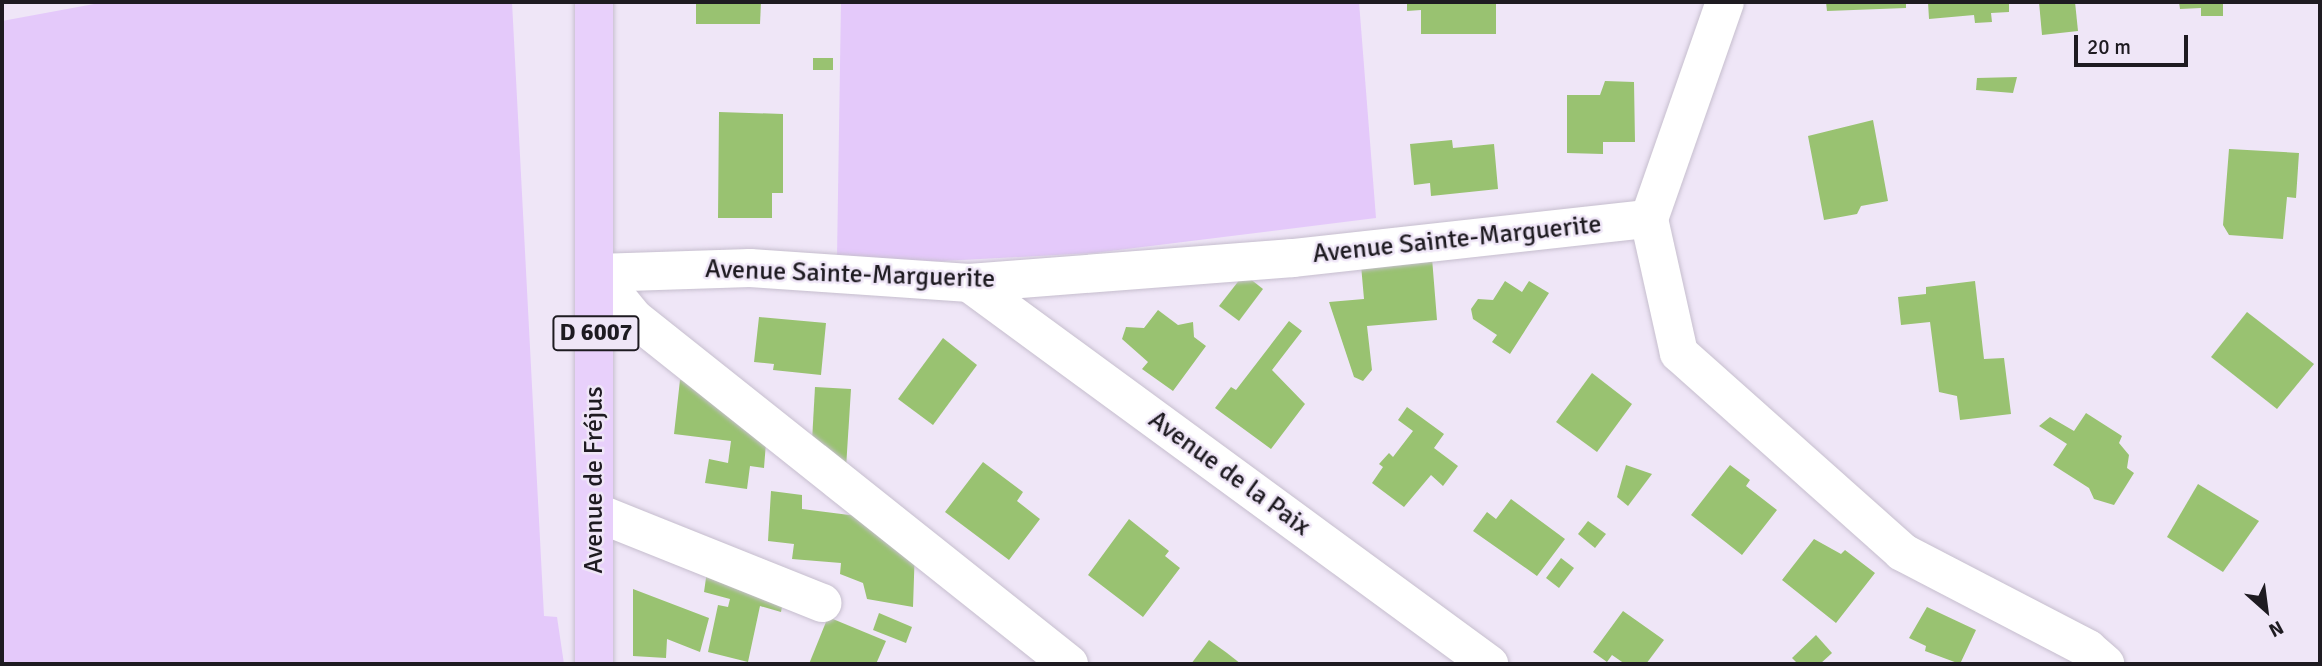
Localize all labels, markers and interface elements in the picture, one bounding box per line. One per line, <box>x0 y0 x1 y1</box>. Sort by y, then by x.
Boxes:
scale bar <box>2077 21 2191 65</box>
text: 20 m <box>2087 34 2131 60</box>
street label: Avenue Sainte-Marguerite <box>1311 209 1603 271</box>
street label: Avenue Sainte-Marguerite <box>704 254 996 296</box>
road number: D 6007 <box>552 312 640 354</box>
street label: Avenue de Fréjus <box>579 386 611 574</box>
street label: Avenue de la Paix <box>1142 405 1316 543</box>
north arrow <box>2231 575 2301 645</box>
text: N <box>2264 615 2287 642</box>

